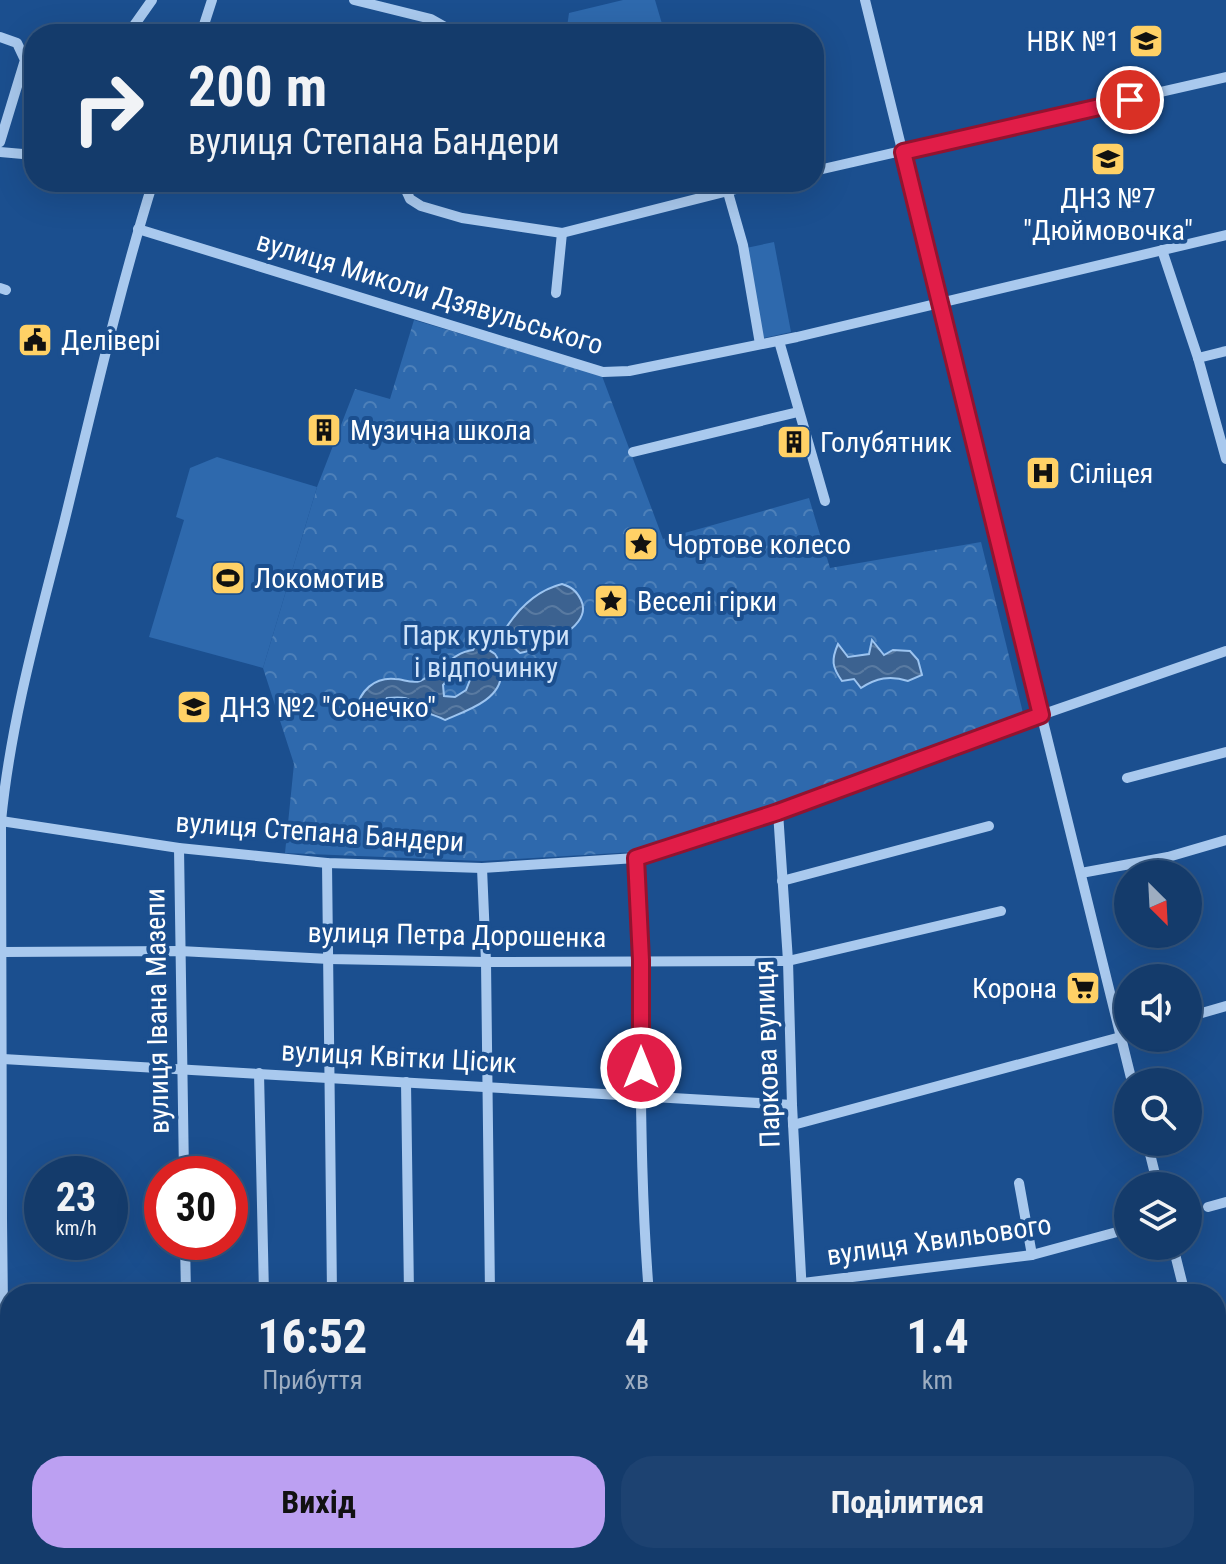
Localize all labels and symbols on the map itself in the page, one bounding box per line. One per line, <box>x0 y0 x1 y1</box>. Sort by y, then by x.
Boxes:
school or university icon: НВК №1 <box>1127 22 1165 60</box>
place label: НВК №1 <box>1027 25 1120 58</box>
pin <box>1096 66 1164 134</box>
school or university icon: ДНЗ №7 "Дюймовочка" <box>1089 140 1127 178</box>
place label: ДНЗ №7 "Дюймовочка" <box>1023 182 1193 247</box>
street label: вулиця Миколи Дзявульського <box>253 224 607 362</box>
public building icon: Делівері <box>16 321 54 359</box>
place label: Делівері <box>61 324 161 357</box>
building icon: Музична школа <box>305 411 343 449</box>
place label: Музична школа <box>350 414 532 447</box>
building icon: Голубятник <box>775 423 813 461</box>
place label: Голубятник <box>820 426 952 459</box>
hospital icon: Сіліцея <box>1024 454 1062 492</box>
place label: Сіліцея <box>1069 457 1153 490</box>
place icon: Чортове колесо <box>622 525 660 563</box>
place label: Чортове колесо <box>667 528 851 561</box>
sports icon: Локомотив <box>209 559 247 597</box>
place label: Локомотив <box>254 562 385 595</box>
place icon: Веселі гірки <box>592 582 630 620</box>
place label: Веселі гірки <box>637 585 777 618</box>
park label: Парк культури і відпочинку <box>402 619 570 684</box>
school or university icon: ДНЗ №2 "Сонечко" <box>175 688 213 726</box>
place label: ДНЗ №2 "Сонечко" <box>220 691 436 724</box>
street label: вулиця Степана Бандери <box>175 805 465 859</box>
north arrow <box>1114 860 1202 948</box>
street label: вулиця Івана Мазепи <box>138 888 176 1134</box>
street label: вулиця Петра Дорошенка <box>307 916 607 954</box>
street label: Паркова вулиця <box>747 960 787 1148</box>
supermarket icon: Корона <box>1064 969 1102 1007</box>
place label: Корона <box>972 972 1057 1005</box>
position arrow <box>599 1026 683 1110</box>
street label: вулиця Квітки Цісик <box>280 1034 518 1080</box>
speed limit sign: 30 <box>144 1156 248 1260</box>
street label: вулиця Хвильового <box>825 1208 1053 1272</box>

